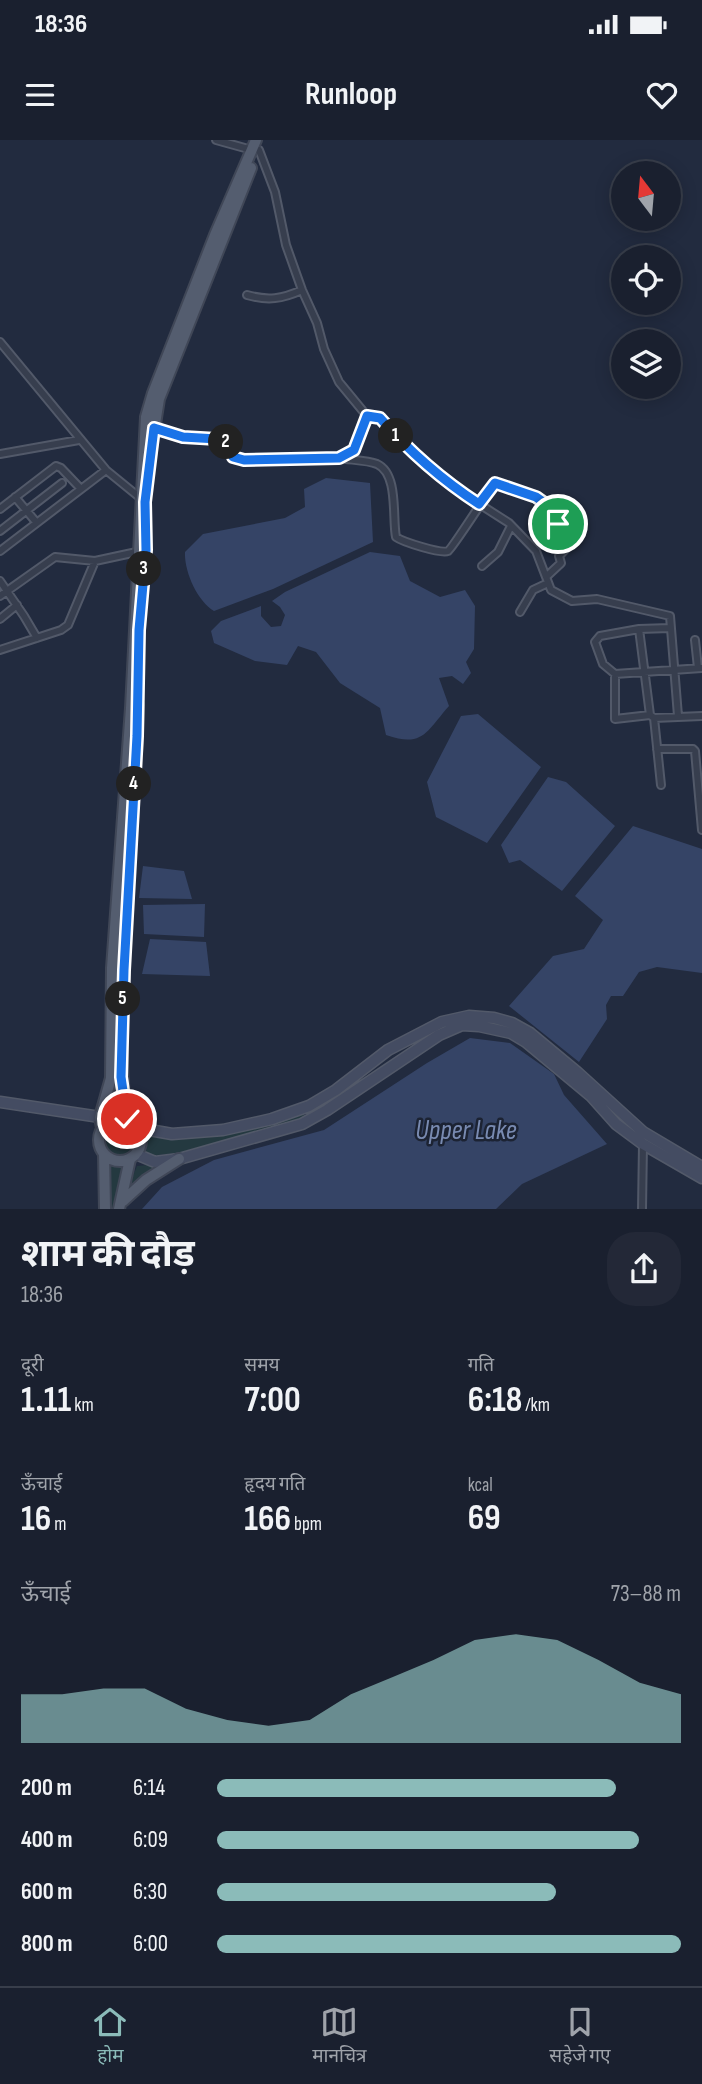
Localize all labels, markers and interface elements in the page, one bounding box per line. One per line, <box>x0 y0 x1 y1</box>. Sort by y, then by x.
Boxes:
text: 18:36 <box>35 9 87 40</box>
text: Runloop <box>305 75 397 114</box>
icon: menu <box>21 76 59 114</box>
icon: heart <box>643 76 681 114</box>
north arrow <box>611 161 681 231</box>
map controls <box>611 161 681 399</box>
button: locate <box>611 245 681 315</box>
button: layers <box>611 329 681 399</box>
pin: 1 <box>378 418 414 454</box>
pin: 2 <box>208 424 244 460</box>
text: 1 <box>392 424 399 447</box>
text: 2 <box>221 430 230 453</box>
pin <box>528 494 588 554</box>
icon: arrive <box>539 505 577 543</box>
pin: 3 <box>127 552 162 586</box>
text: 3 <box>139 557 148 580</box>
pin: 4 <box>116 766 152 802</box>
text: 4 <box>129 772 138 795</box>
pin: 5 <box>106 982 140 1016</box>
text: 5 <box>118 987 127 1010</box>
pin <box>97 1089 157 1149</box>
icon: check <box>108 1100 146 1138</box>
water label: Upper Lake <box>415 1114 517 1147</box>
text: शाम की दौड़ <box>21 1232 195 1277</box>
button: share <box>607 1232 681 1306</box>
text: 18:36 <box>21 1281 63 1309</box>
text: दूरी <box>21 1354 44 1377</box>
text: समय <box>244 1354 280 1377</box>
text: गति <box>468 1354 494 1377</box>
text: 1.11 <box>21 1379 71 1422</box>
text: 7:00 <box>244 1379 301 1422</box>
text: 6:18 <box>468 1379 522 1422</box>
text: km <box>71 1394 94 1417</box>
text: /km <box>522 1394 550 1417</box>
text: ऊँचाई <box>21 1473 62 1496</box>
text: हृदय गति <box>244 1473 305 1496</box>
text: kcal <box>468 1474 493 1497</box>
text: 69 <box>468 1497 501 1540</box>
text: 16 <box>21 1498 51 1541</box>
text: 166 <box>244 1498 291 1541</box>
text: m <box>51 1513 66 1536</box>
text: bpm <box>291 1513 322 1536</box>
text: ऊँचाई <box>21 1580 71 1608</box>
text: 73–88 m <box>611 1580 681 1608</box>
text: 200 m <box>21 1774 72 1802</box>
text: 6:14 <box>133 1774 165 1802</box>
text: 400 m <box>21 1826 72 1854</box>
text: 6:09 <box>133 1826 168 1854</box>
text: 600 m <box>21 1878 73 1906</box>
text: 6:30 <box>133 1878 167 1906</box>
text: 800 m <box>21 1930 73 1958</box>
text: 6:00 <box>133 1930 168 1958</box>
tab: होम <box>91 2003 129 2070</box>
tab: मानचित्र <box>312 2003 367 2070</box>
tab: सहेजे गए <box>549 2003 611 2070</box>

